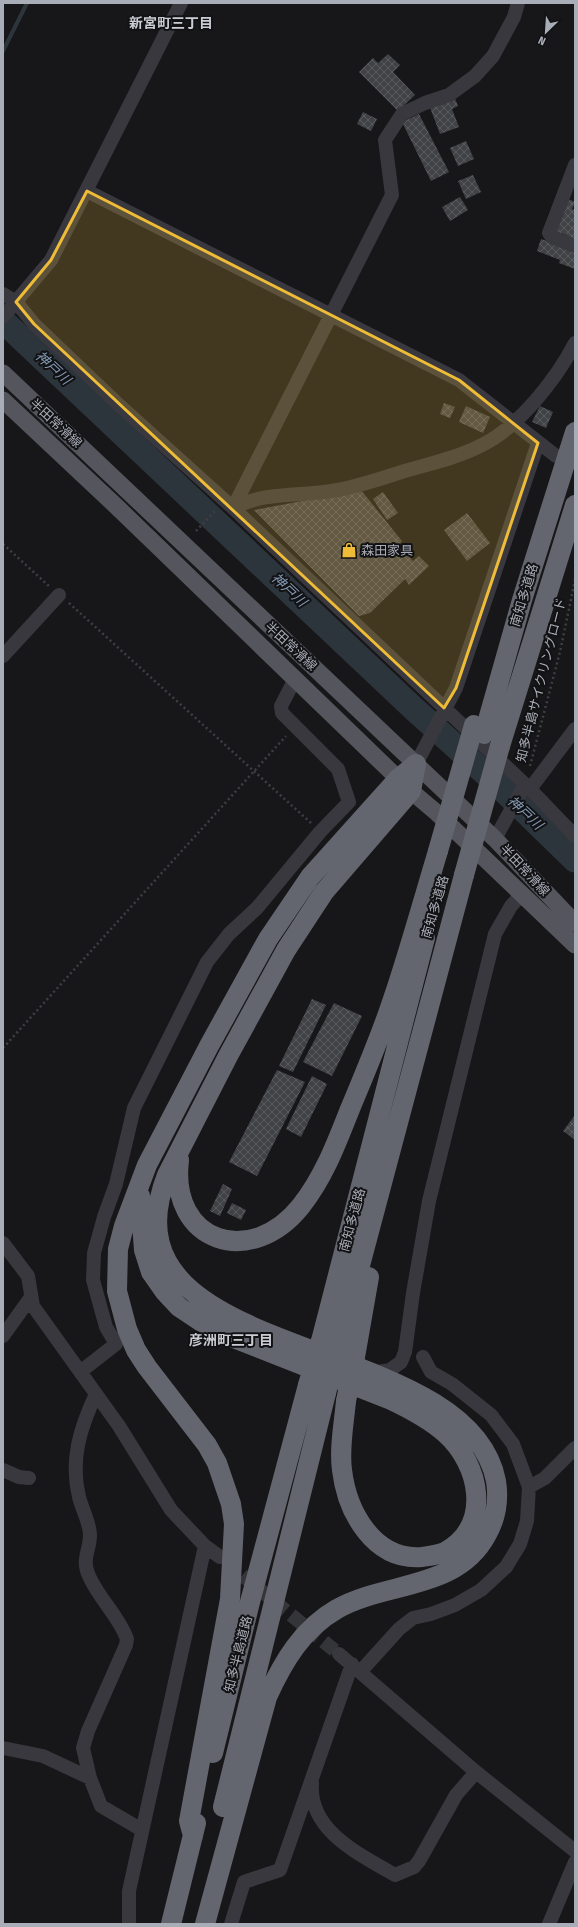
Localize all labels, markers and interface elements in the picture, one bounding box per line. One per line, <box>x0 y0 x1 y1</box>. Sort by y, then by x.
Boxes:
north arrow <box>526 12 566 52</box>
district label: 新宮町三丁目 <box>129 15 213 32</box>
text: N <box>536 33 548 48</box>
water label: 神戸川 <box>32 347 76 390</box>
street label: 半田常滑線 <box>27 395 85 451</box>
shop icon: 森田家具 <box>340 541 358 559</box>
place label: 森田家具 <box>361 543 413 558</box>
street label: 南知多道路 <box>507 562 541 628</box>
water label: 神戸川 <box>268 569 312 612</box>
street label: 知多半島サイクリングロード <box>513 596 569 764</box>
street label: 半田常滑線 <box>262 618 320 674</box>
water label: 神戸川 <box>504 792 548 835</box>
street label: 半田常滑線 <box>497 841 553 899</box>
street label: 南知多道路 <box>419 874 451 940</box>
street label: 南知多道路 <box>336 1187 368 1253</box>
district label: 彦洲町三丁目 <box>189 1332 273 1349</box>
street label: 知多半島道路 <box>221 1614 255 1694</box>

